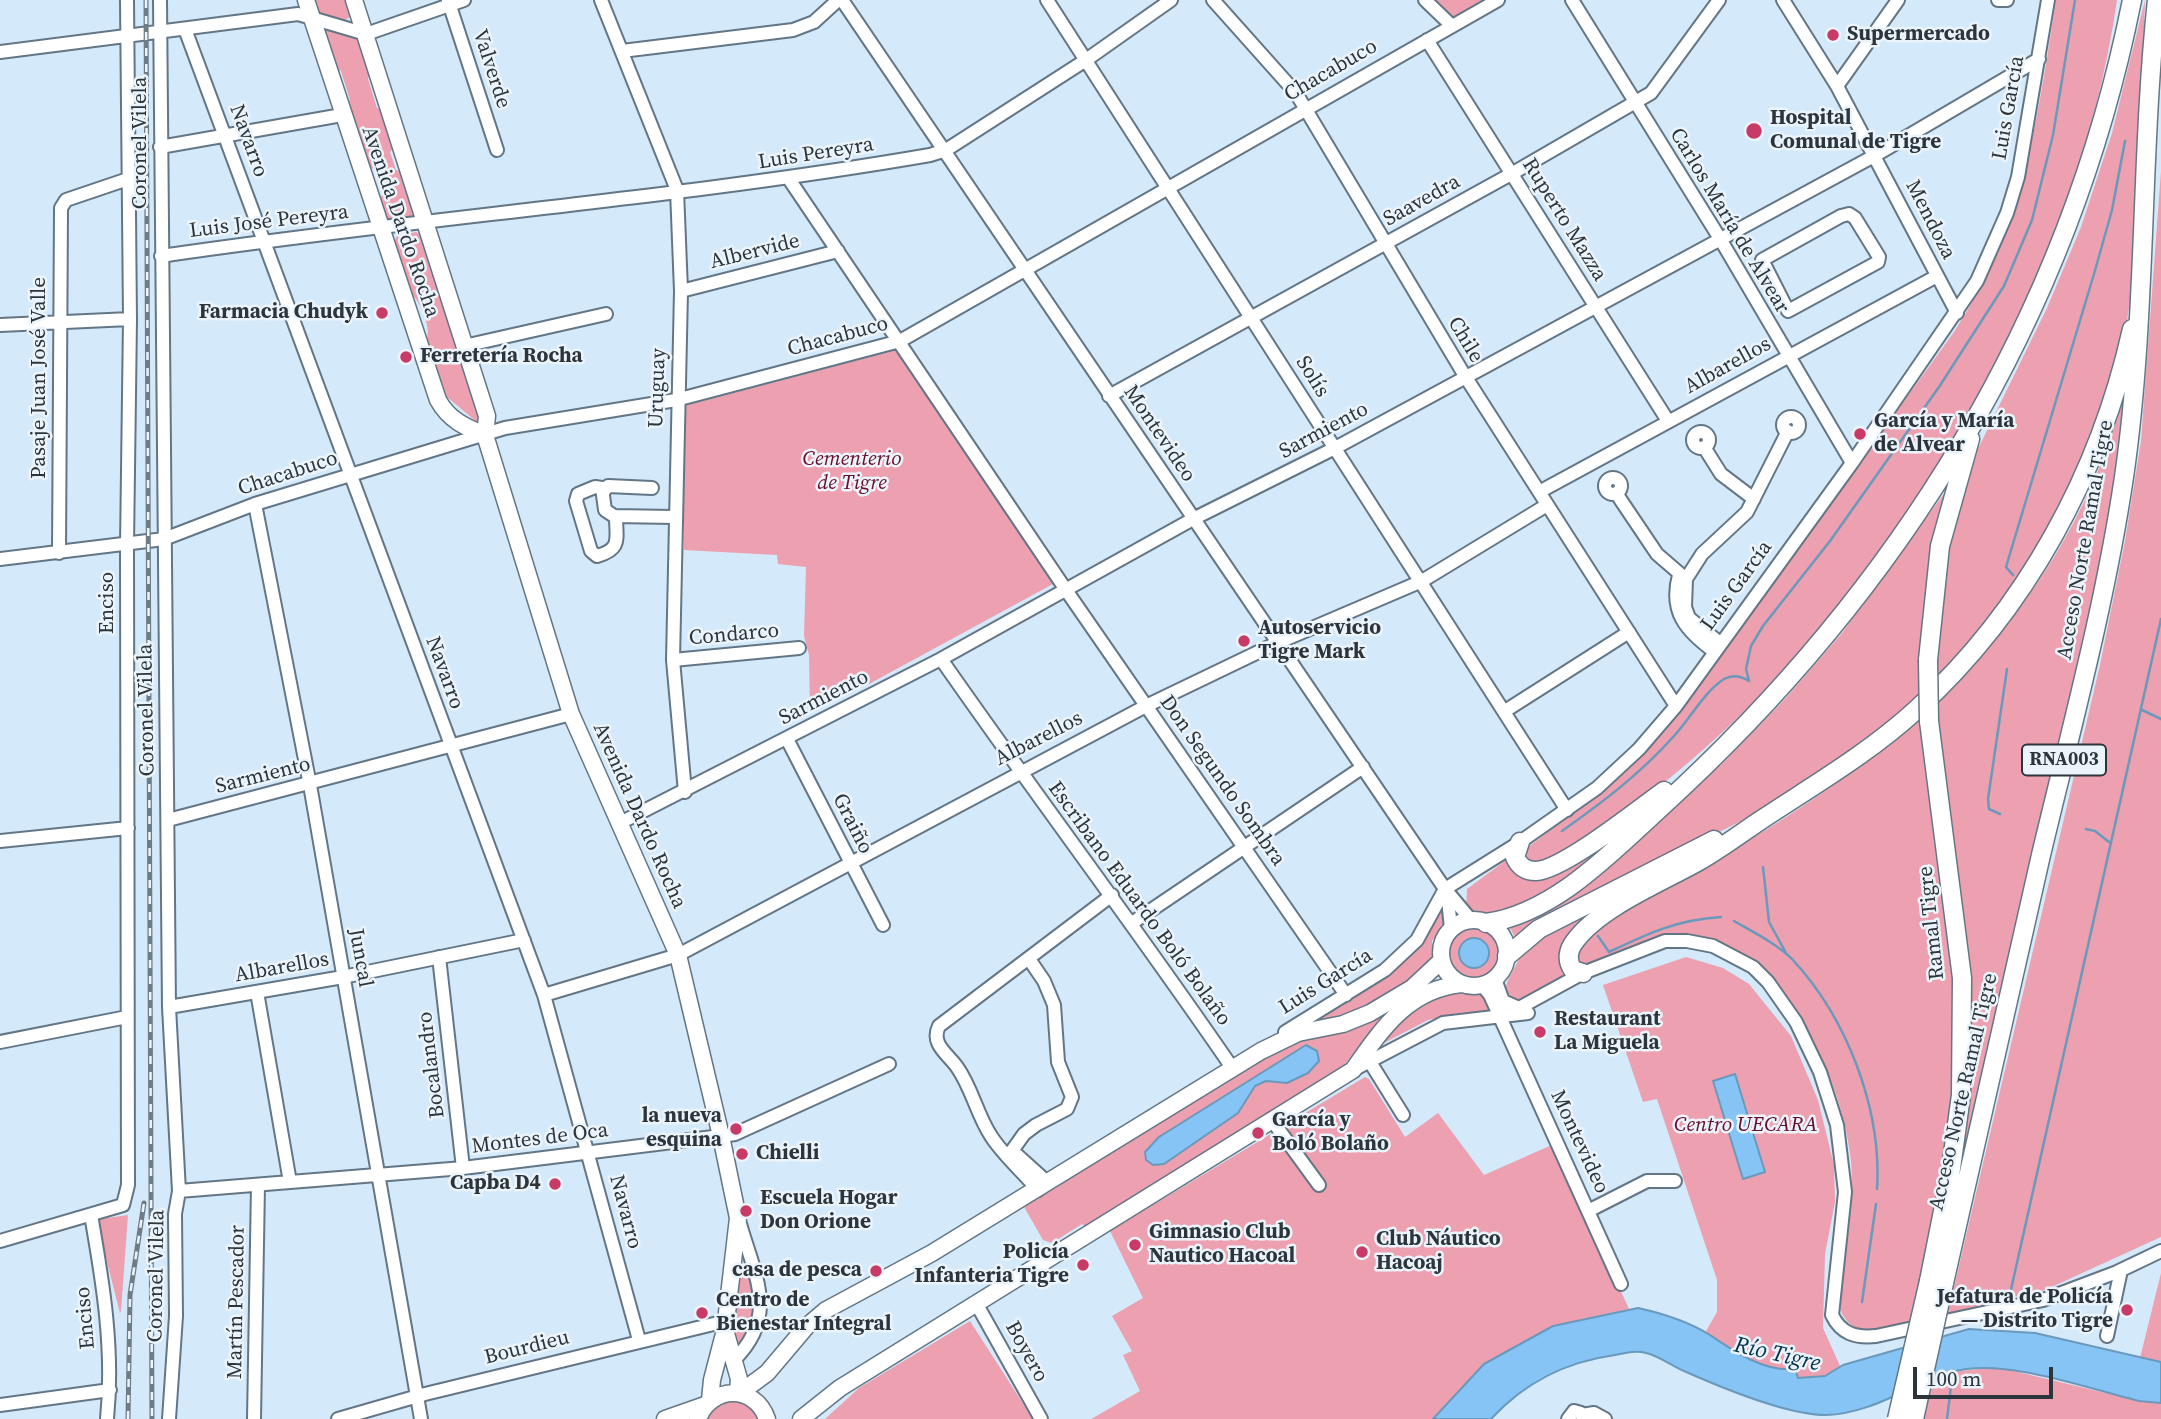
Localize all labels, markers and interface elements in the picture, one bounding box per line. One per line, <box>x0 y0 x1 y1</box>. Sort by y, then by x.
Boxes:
place label: Supermercado <box>1847 22 1990 48</box>
street label: Valverde <box>466 26 516 112</box>
marker: Supermercado <box>1825 27 1841 43</box>
street label: Chacabuco <box>1280 34 1382 108</box>
street label: Luis García <box>1987 54 2031 162</box>
street label: Coronel Vilela <box>128 77 154 209</box>
street label: Navarro <box>223 101 273 181</box>
place label: Hospital Comunal de Tigre <box>1770 106 1941 156</box>
marker: Hospital Comunal de Tigre <box>1744 121 1764 141</box>
street label: Avenida Dardo Rocha <box>355 123 445 321</box>
street label: Carlos María de Alvear <box>1664 124 1794 318</box>
street label: Luis Pereyra <box>757 132 875 176</box>
street label: Ruperto Mazza <box>1516 154 1612 286</box>
street label: Saavedra <box>1379 170 1465 232</box>
street label: Mendoza <box>1899 176 1961 264</box>
street label: Luis José Pereyra <box>188 200 350 244</box>
street label: Albervide <box>708 229 802 275</box>
street label: Pasaje Juan José Valle <box>27 277 53 479</box>
place label: Farmacia Chudyk <box>199 300 368 326</box>
marker: Farmacia Chudyk <box>374 305 390 321</box>
street label: Chacabuco <box>785 311 891 363</box>
street label: Chile <box>1442 312 1488 368</box>
street label: Albarellos <box>1680 332 1776 400</box>
place label: Ferretería Rocha <box>420 344 583 370</box>
street label: Uruguay <box>644 348 672 428</box>
marker: Ferretería Rocha <box>398 349 414 365</box>
street label: Solís <box>1290 352 1334 402</box>
street label: Montevideo <box>1118 381 1200 487</box>
street label: Sarmiento <box>1275 397 1373 465</box>
place label: García y María de Alvear <box>1874 409 2014 459</box>
street label: Acceso Norte Ramal Tigre <box>2053 418 2119 662</box>
marker: García y María de Alvear <box>1852 426 1868 442</box>
street label: Chacabuco <box>235 446 341 502</box>
park label: Cementerio de Tigre <box>803 447 901 497</box>
street label: Luis García <box>1696 536 1778 636</box>
street label: Enciso <box>95 572 121 634</box>
place label: Autoservicio Tigre Mark <box>1258 616 1381 666</box>
street label: Condarco <box>688 619 780 651</box>
street label: Navarro <box>419 633 469 713</box>
marker: Autoservicio Tigre Mark <box>1236 633 1252 649</box>
street label: Coronel Vilela <box>133 643 161 777</box>
street label: Sarmiento <box>775 665 873 731</box>
street label: Don Segundo Sombra <box>1154 691 1290 871</box>
street label: Albarellos <box>991 706 1087 772</box>
street label: Avenida Dardo Rocha <box>587 719 691 913</box>
road number: RNA003 <box>2022 744 2106 776</box>
street label: Sarmiento <box>213 752 313 800</box>
street label: Escribano Eduardo Boló Bolaño <box>1042 777 1236 1031</box>
street label: Graiño <box>826 790 878 858</box>
street label: Ramal Tigre <box>1913 865 1951 981</box>
street label: Juncal <box>342 927 378 989</box>
street label: Luis García <box>1275 943 1377 1021</box>
street label: Albarellos <box>233 947 331 989</box>
street label: Acceso Norte Ramal Tigre <box>1924 971 2004 1213</box>
place label: Restaurant La Miguela <box>1554 1007 1660 1057</box>
street label: Bocalandro <box>413 1010 451 1120</box>
marker: Restaurant La Miguela <box>1532 1024 1548 1040</box>
street label: Montevideo <box>1544 1086 1614 1198</box>
place label: la nueva esquina <box>642 1104 722 1154</box>
place label: García y Boló Bolaño <box>1272 1108 1389 1158</box>
park label: Centro UECARA <box>1674 1113 1818 1139</box>
street label: Montes de Oca <box>470 1118 610 1160</box>
marker: la nueva esquina <box>728 1121 744 1137</box>
marker: García y Boló Bolaño <box>1250 1125 1266 1141</box>
place label: Chielli <box>756 1141 819 1167</box>
marker: Chielli <box>734 1146 750 1162</box>
place label: Capba D4 <box>450 1171 541 1197</box>
street label: Navarro <box>603 1172 647 1252</box>
marker: Capba D4 <box>547 1176 563 1192</box>
place label: Escuela Hogar Don Orione <box>760 1186 897 1236</box>
marker: Escuela Hogar Don Orione <box>738 1203 754 1219</box>
street label: Coronel Vilela <box>143 1209 171 1343</box>
place label: Gimnasio Club Nautico Hacoal <box>1149 1220 1295 1270</box>
street label: Martín Pescador <box>223 1225 251 1379</box>
place label: Club Náutico Hacoaj <box>1376 1227 1501 1277</box>
marker: Gimnasio Club Nautico Hacoal <box>1127 1237 1143 1253</box>
place label: Policía Infanteria Tigre <box>915 1240 1069 1290</box>
marker: Club Náutico Hacoaj <box>1354 1244 1370 1260</box>
marker: Policía Infanteria Tigre <box>1075 1257 1091 1273</box>
place label: casa de pesca <box>732 1258 862 1284</box>
marker: casa de pesca <box>868 1263 884 1279</box>
place label: Jefatura de Policía — Distrito Tigre <box>1937 1285 2113 1335</box>
street label: Enciso <box>71 1286 101 1350</box>
place label: Centro de Bienestar Integral <box>716 1288 892 1338</box>
marker: Jefatura de Policía — Distrito Tigre <box>2119 1302 2135 1318</box>
marker: Centro de Bienestar Integral <box>694 1305 710 1321</box>
street label: Boyero <box>999 1317 1053 1387</box>
street label: Bourdieu <box>482 1325 572 1371</box>
water label: Río Tigre <box>1731 1332 1823 1378</box>
scale bar <box>1916 1352 2056 1396</box>
text: 100 m <box>1926 1364 1981 1393</box>

